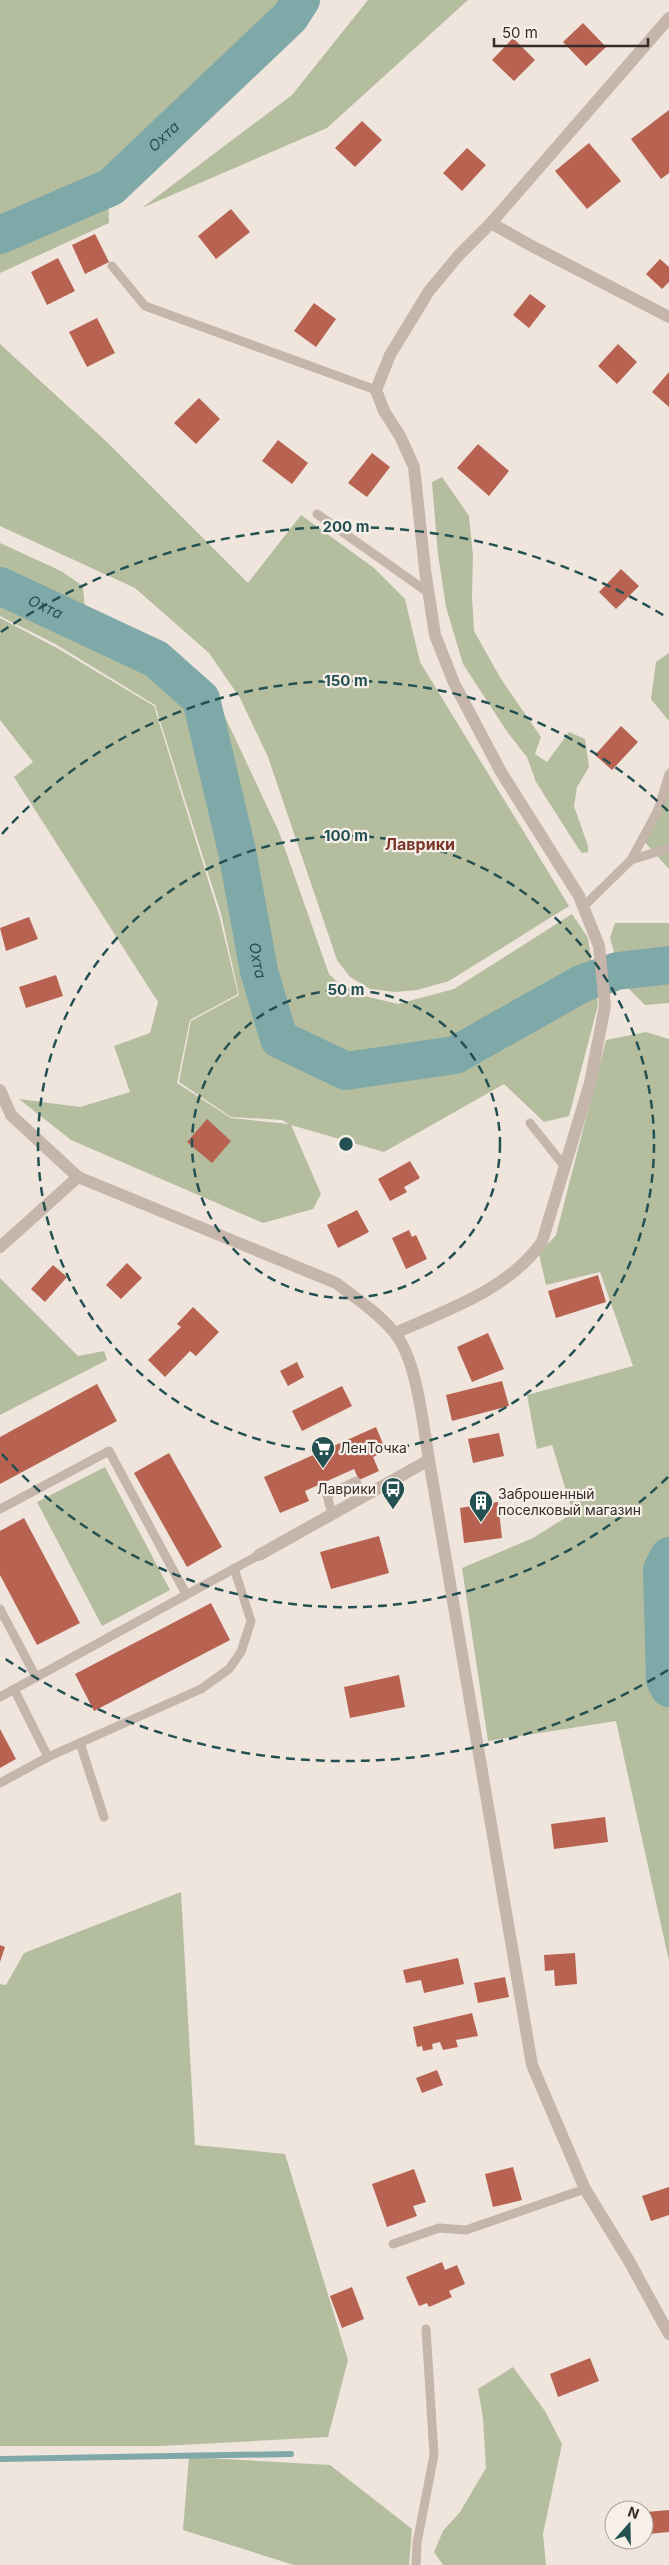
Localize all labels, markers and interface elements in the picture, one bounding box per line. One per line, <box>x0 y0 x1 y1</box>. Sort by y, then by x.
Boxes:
scale bar <box>494 15 648 47</box>
text: 50 m <box>502 23 538 42</box>
water label: Охта <box>144 117 183 156</box>
text: 200 m <box>323 517 369 536</box>
water label: Охта <box>25 590 66 623</box>
text: 150 m <box>324 671 368 690</box>
text: 100 m <box>324 826 368 845</box>
district label: Лаврики <box>385 834 455 854</box>
water label: Охта <box>245 941 271 981</box>
text: 50 m <box>328 980 364 999</box>
centre of rings <box>337 1135 355 1153</box>
supermarket icon: ЛенТочка <box>310 1435 336 1469</box>
place label: ЛенТочка <box>340 1439 407 1456</box>
bus stop icon: Лаврики <box>380 1476 406 1510</box>
place label: Лаврики <box>317 1480 376 1497</box>
place label: Заброшенный поселковый магазин <box>498 1485 641 1518</box>
building icon: Заброшенный поселковый магазин <box>468 1489 494 1523</box>
north arrow <box>604 2500 654 2550</box>
text: N <box>626 2503 642 2522</box>

